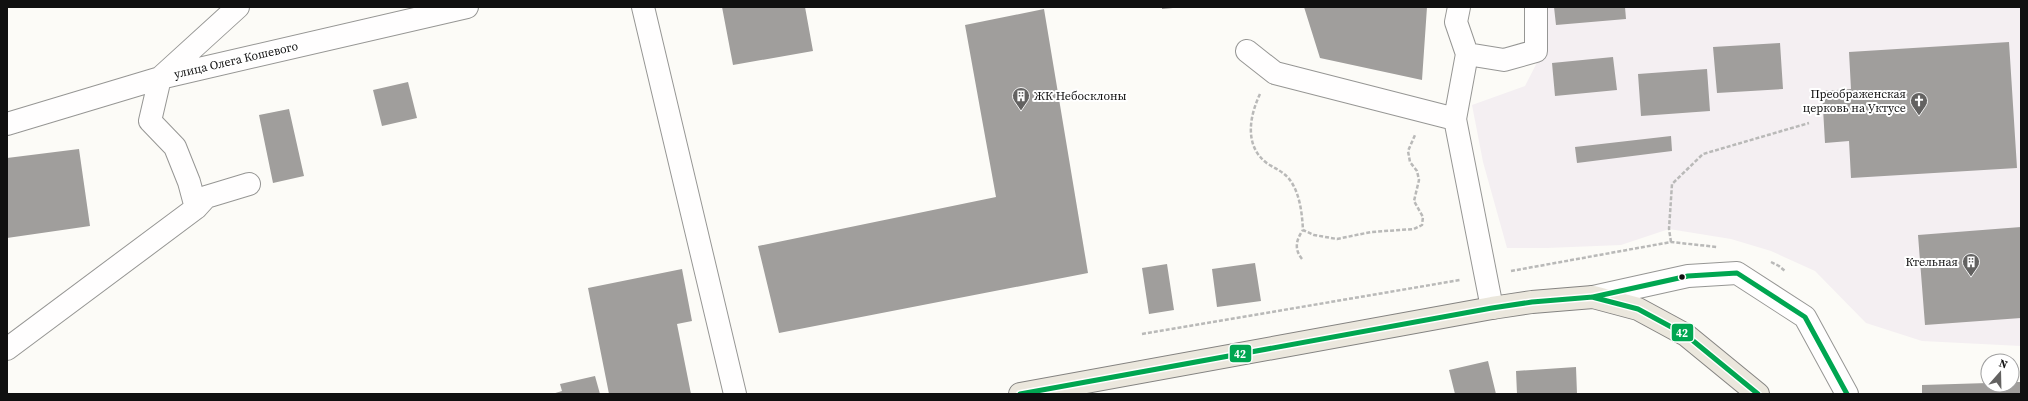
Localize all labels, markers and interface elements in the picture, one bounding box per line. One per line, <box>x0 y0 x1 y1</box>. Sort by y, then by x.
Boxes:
street label: улица Олега Кошевого <box>172 38 300 82</box>
building icon: ЖК Небосклоны <box>1011 86 1031 111</box>
place label: Преображенская церковь на Уктусе <box>1803 86 1906 116</box>
place label: ЖК Небосклоны <box>1034 88 1127 104</box>
church icon: Преображенская церковь на Уктусе <box>1909 91 1929 116</box>
building icon: Ктельная <box>1961 252 1981 277</box>
place label: Ктельная <box>1906 254 1958 270</box>
unlabelled marker <box>1677 272 1687 282</box>
line badge: 42 <box>1671 323 1694 342</box>
text: 42 <box>1676 326 1688 341</box>
line badge: 42 <box>1229 344 1252 363</box>
text: 42 <box>1234 347 1246 362</box>
north arrow <box>1980 353 2020 393</box>
text: N <box>1997 356 2010 372</box>

